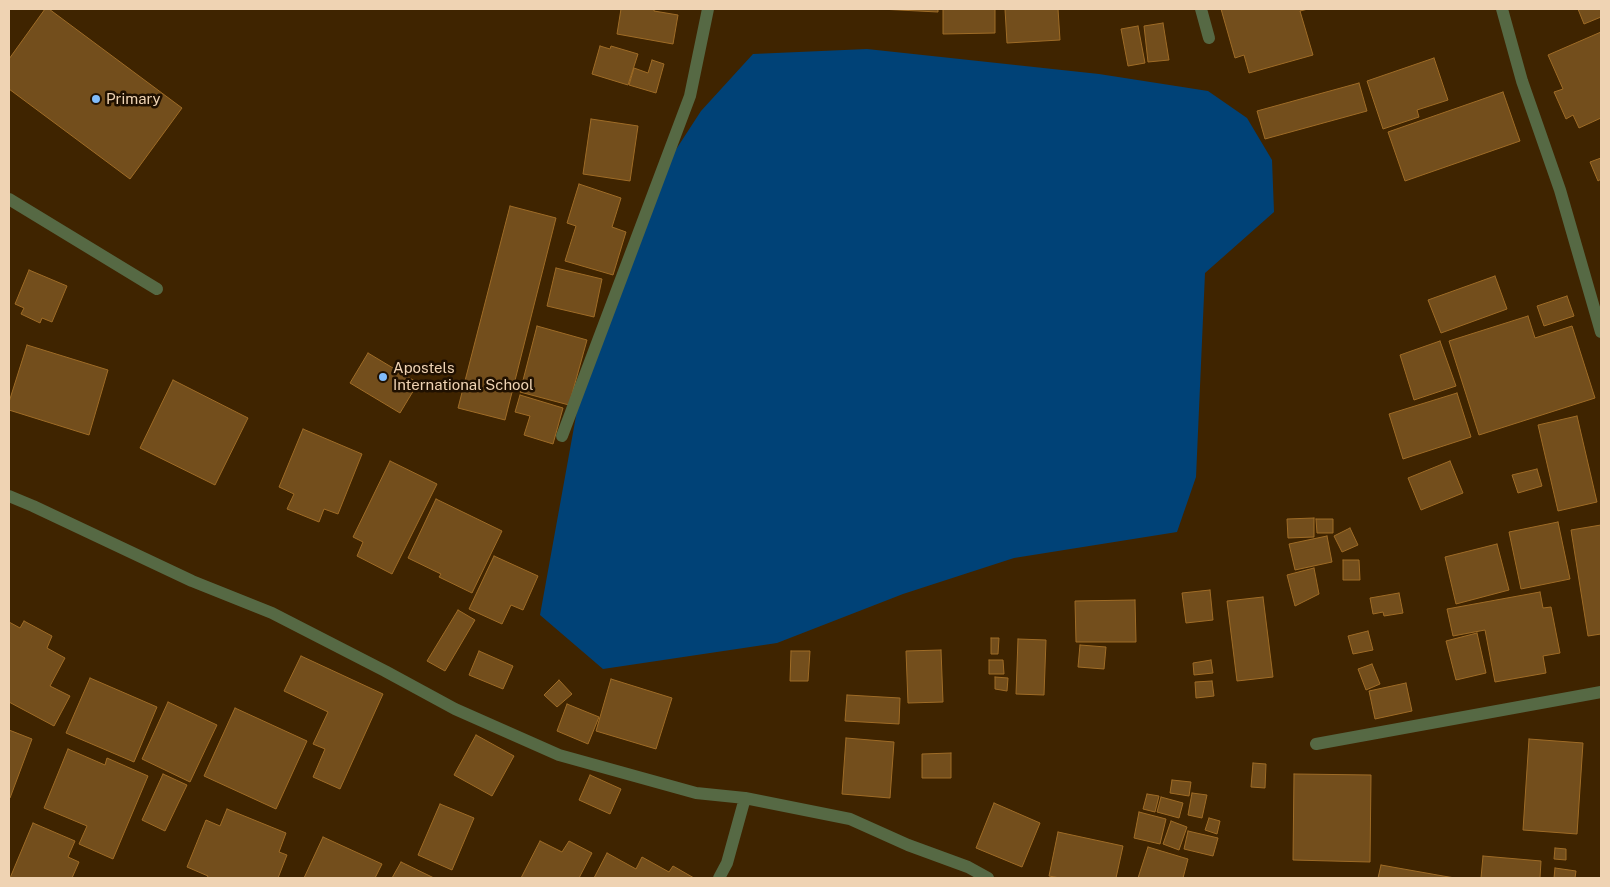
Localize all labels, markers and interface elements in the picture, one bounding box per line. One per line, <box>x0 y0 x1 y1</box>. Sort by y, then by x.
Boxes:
place label: Primary <box>106 90 161 108</box>
marker: Primary <box>90 93 102 105</box>
place label: Apostels International School <box>393 359 534 394</box>
marker: Apostels International School <box>377 371 389 383</box>

